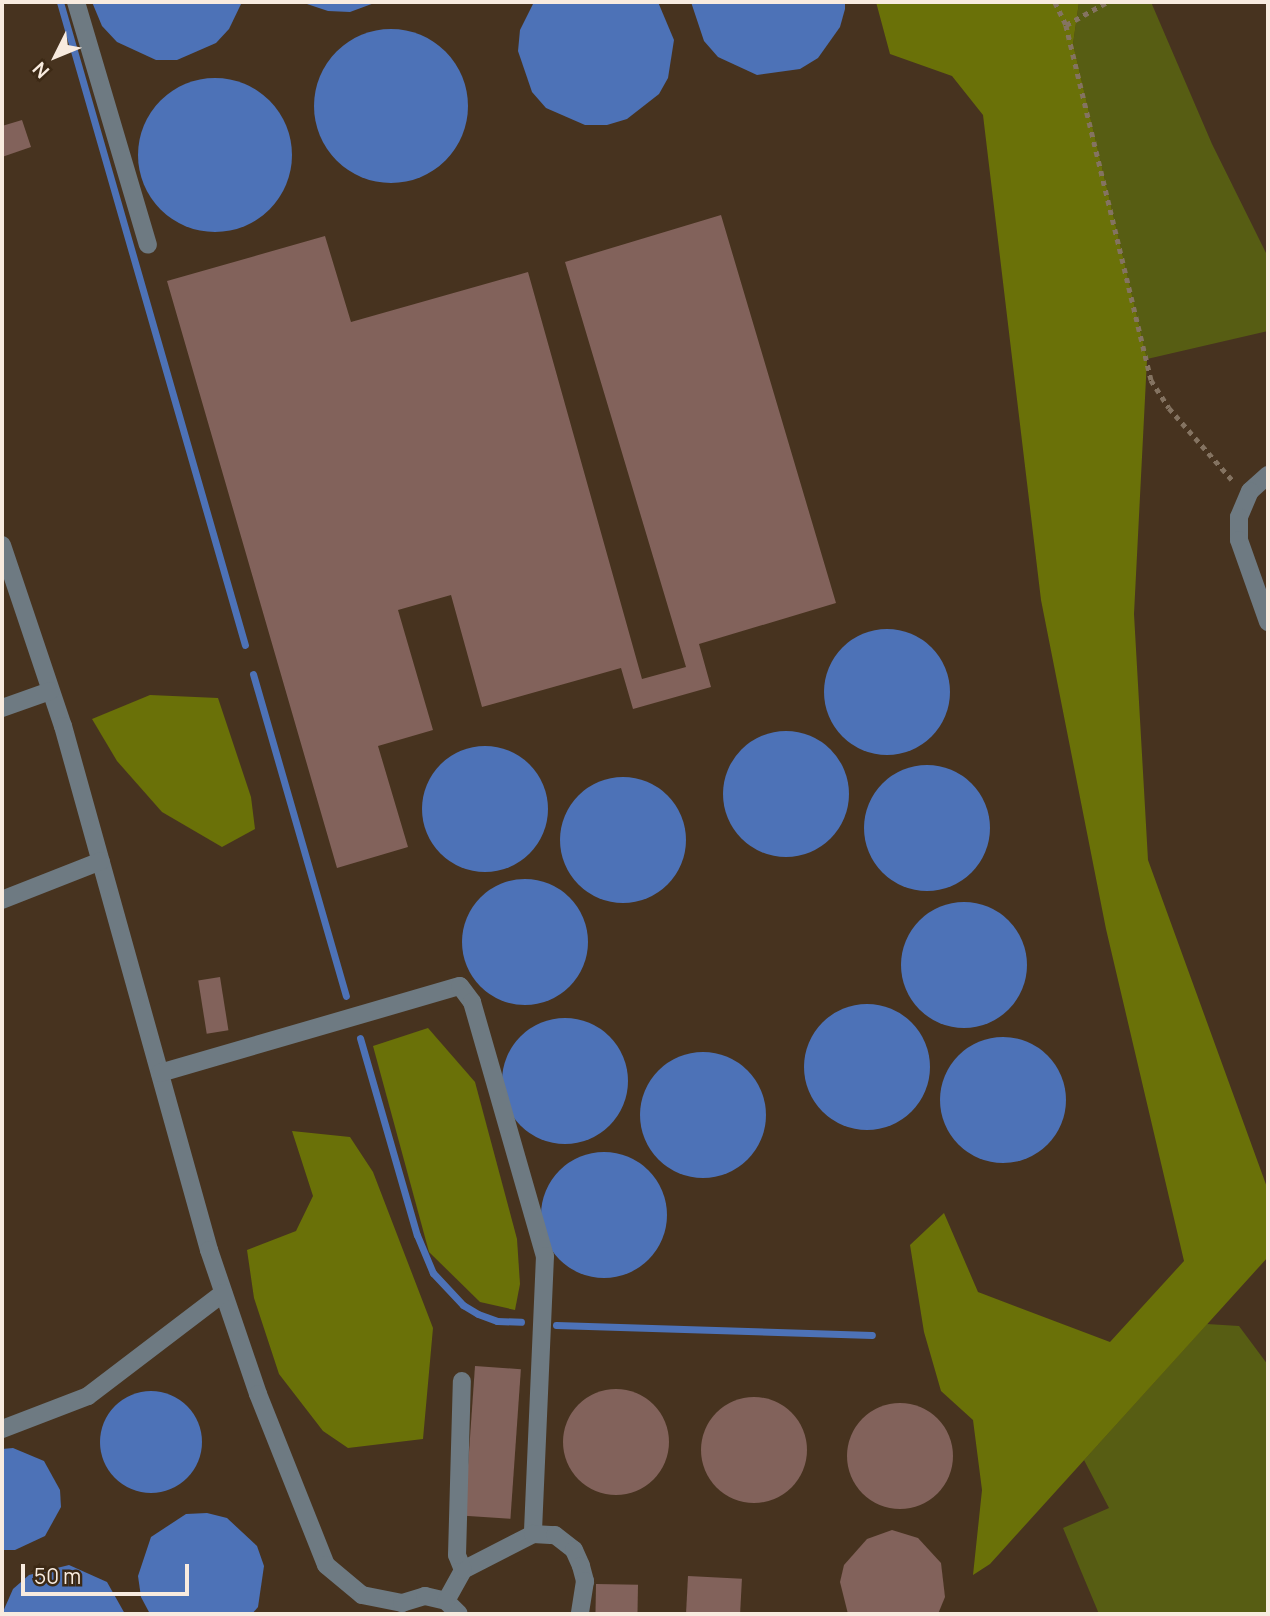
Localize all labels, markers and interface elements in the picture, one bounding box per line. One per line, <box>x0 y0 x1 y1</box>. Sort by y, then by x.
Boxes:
north arrow <box>21 21 91 91</box>
text: N <box>26 56 55 84</box>
scale bar <box>24 1550 192 1594</box>
text: 50 m <box>34 1562 81 1590</box>

